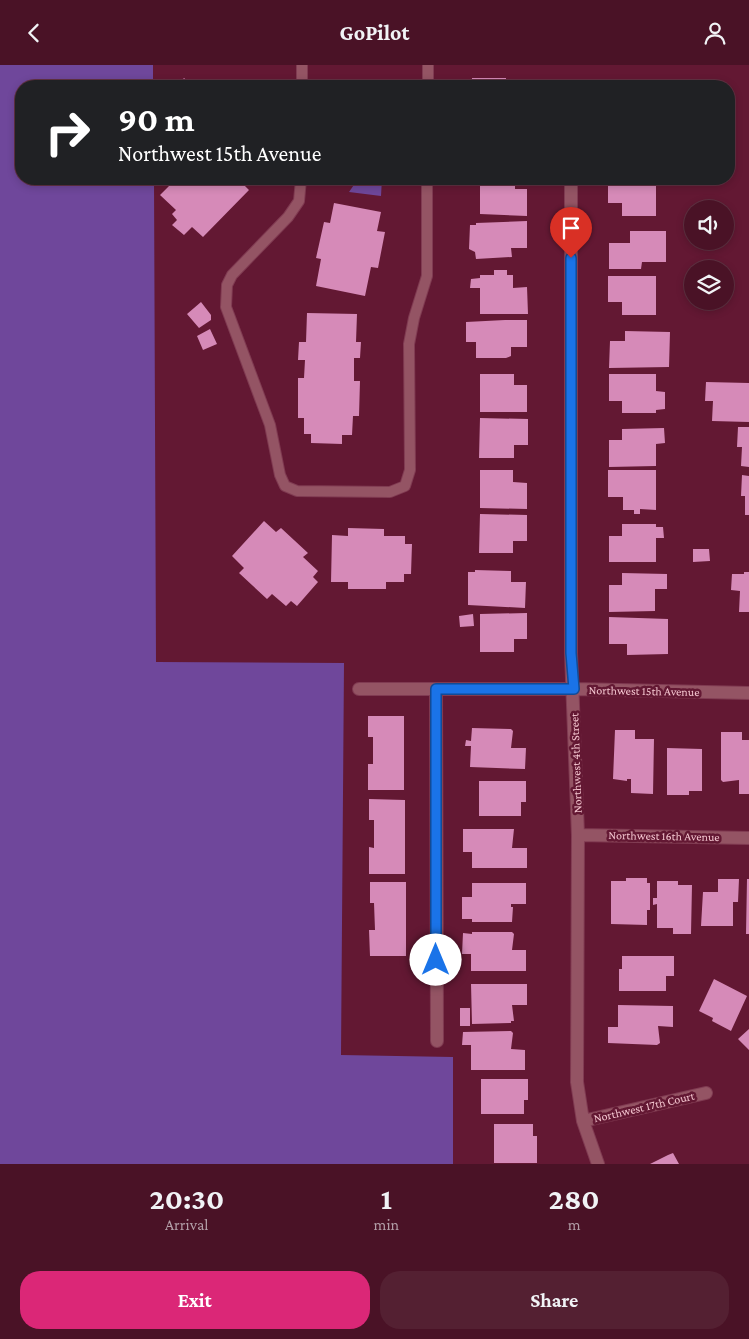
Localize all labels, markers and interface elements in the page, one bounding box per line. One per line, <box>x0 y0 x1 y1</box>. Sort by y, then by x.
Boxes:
icon: back <box>20 19 48 47</box>
icon: person <box>701 19 729 47</box>
text: GoPilot <box>340 20 410 45</box>
icon: right <box>35 100 100 165</box>
text: 90 m <box>118 100 195 139</box>
text: Northwest 15th Avenue <box>118 141 321 166</box>
map controls <box>684 200 734 310</box>
button: sound <box>684 200 734 250</box>
pin <box>550 207 592 258</box>
icon: arrive <box>557 214 585 242</box>
button: layers <box>684 260 734 310</box>
street label: Northwest 15th Avenue <box>588 683 700 699</box>
street label: Northwest 4th Street <box>567 712 585 813</box>
street label: Northwest 16th Avenue <box>608 828 720 844</box>
position arrow <box>409 933 461 985</box>
street label: Northwest 17th Court <box>592 1088 697 1125</box>
text: 20:30 <box>149 1182 224 1215</box>
text: 1 <box>381 1182 392 1215</box>
text: 280 <box>549 1182 600 1215</box>
text: Arrival <box>165 1216 209 1233</box>
text: min <box>374 1216 399 1233</box>
text: m <box>568 1216 581 1233</box>
button: Exit <box>20 1271 370 1329</box>
button: Share <box>380 1271 729 1329</box>

